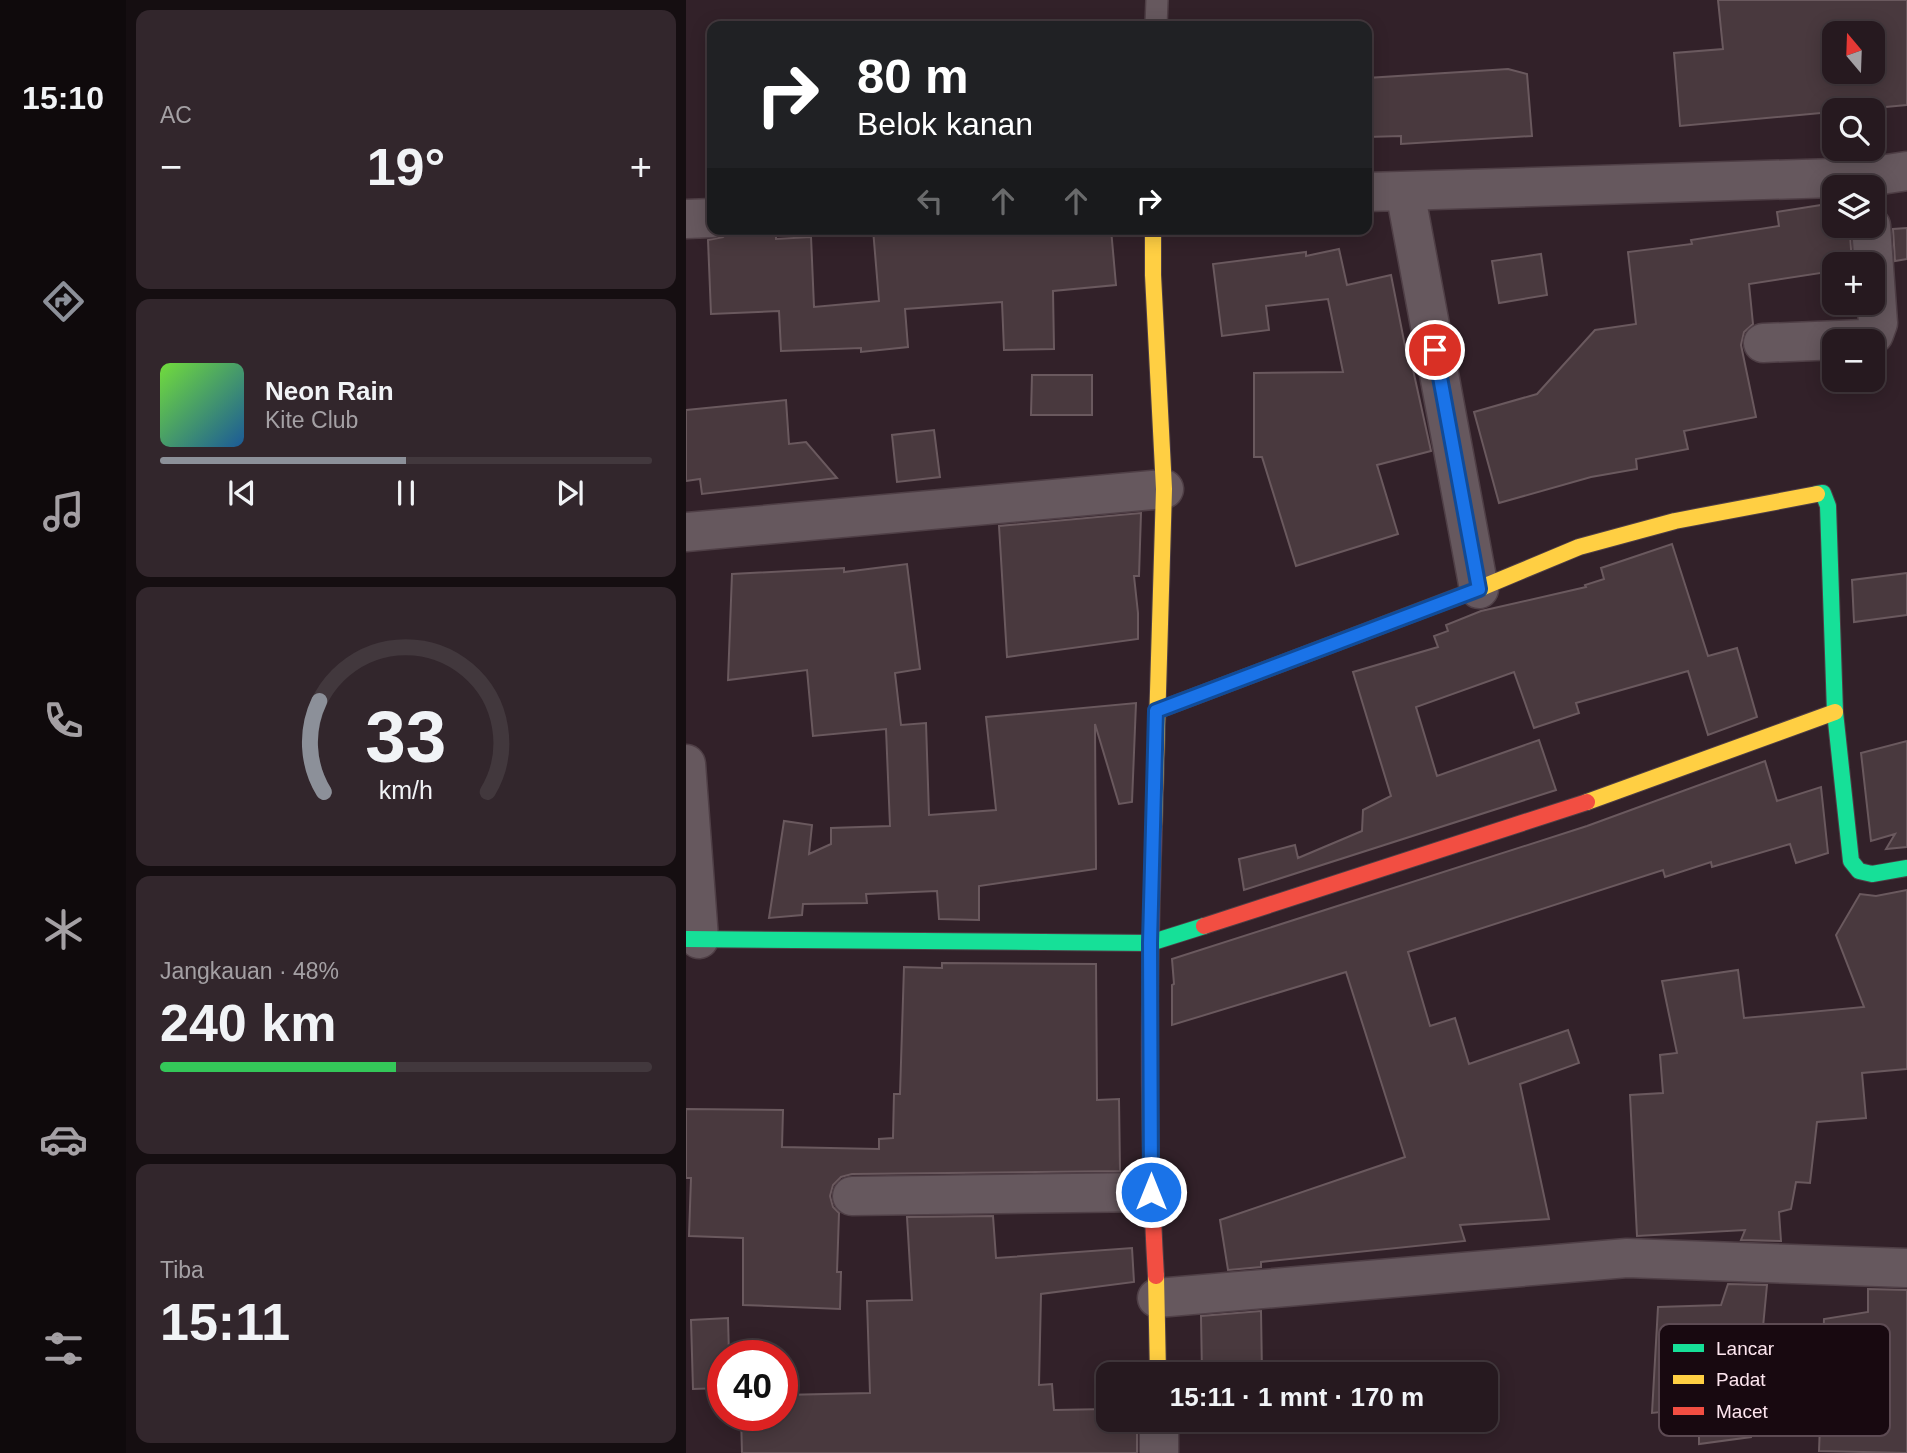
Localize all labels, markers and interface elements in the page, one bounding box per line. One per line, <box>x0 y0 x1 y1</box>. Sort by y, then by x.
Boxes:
north arrow <box>1822 21 1885 84</box>
map controls <box>1822 21 1885 392</box>
icon: right <box>742 49 833 140</box>
text: 80 m <box>857 49 969 103</box>
text: 15:10 <box>22 80 104 116</box>
button: search <box>1822 98 1885 161</box>
text: AC <box>160 102 192 128</box>
text: Belok kanan <box>857 106 1033 142</box>
text: 19° <box>367 138 445 196</box>
text: − <box>160 146 182 188</box>
text: + <box>630 146 652 188</box>
button: layers <box>1822 175 1885 238</box>
icon: left <box>911 182 949 220</box>
icon: ahead <box>984 182 1022 220</box>
icon: ahead <box>1057 182 1095 220</box>
icon: right <box>1130 182 1168 220</box>
button: + <box>1822 252 1885 315</box>
icon: directions <box>39 277 88 326</box>
pin <box>1405 320 1465 380</box>
button: − <box>1822 329 1885 392</box>
icon: arrive <box>1416 331 1454 369</box>
text: Neon Rain <box>265 376 394 406</box>
text: Kite Club <box>265 407 358 433</box>
icon: previous <box>223 474 261 512</box>
icon: pause <box>387 474 425 512</box>
icon: next <box>551 474 589 512</box>
icon: music <box>39 487 88 536</box>
icon: phone <box>39 696 88 745</box>
text: 33 <box>366 697 446 778</box>
text: km/h <box>379 776 433 804</box>
icon: climate <box>39 905 88 954</box>
text: Jangkauan · 48% <box>160 958 339 984</box>
text: 240 km <box>160 994 336 1052</box>
icon: car <box>39 1115 88 1164</box>
position arrow <box>1114 1155 1188 1229</box>
text: Tiba <box>160 1257 204 1283</box>
text: 15:11 <box>160 1293 290 1351</box>
icon: filters <box>39 1324 88 1373</box>
legend <box>1659 1324 1890 1436</box>
text: Lancar <box>1716 1338 1775 1359</box>
speed limit sign: 40 <box>707 1340 798 1431</box>
text: Padat <box>1716 1369 1766 1390</box>
text: 15:11 · 1 mnt · 170 m <box>1170 1382 1424 1412</box>
text: Macet <box>1716 1401 1768 1422</box>

